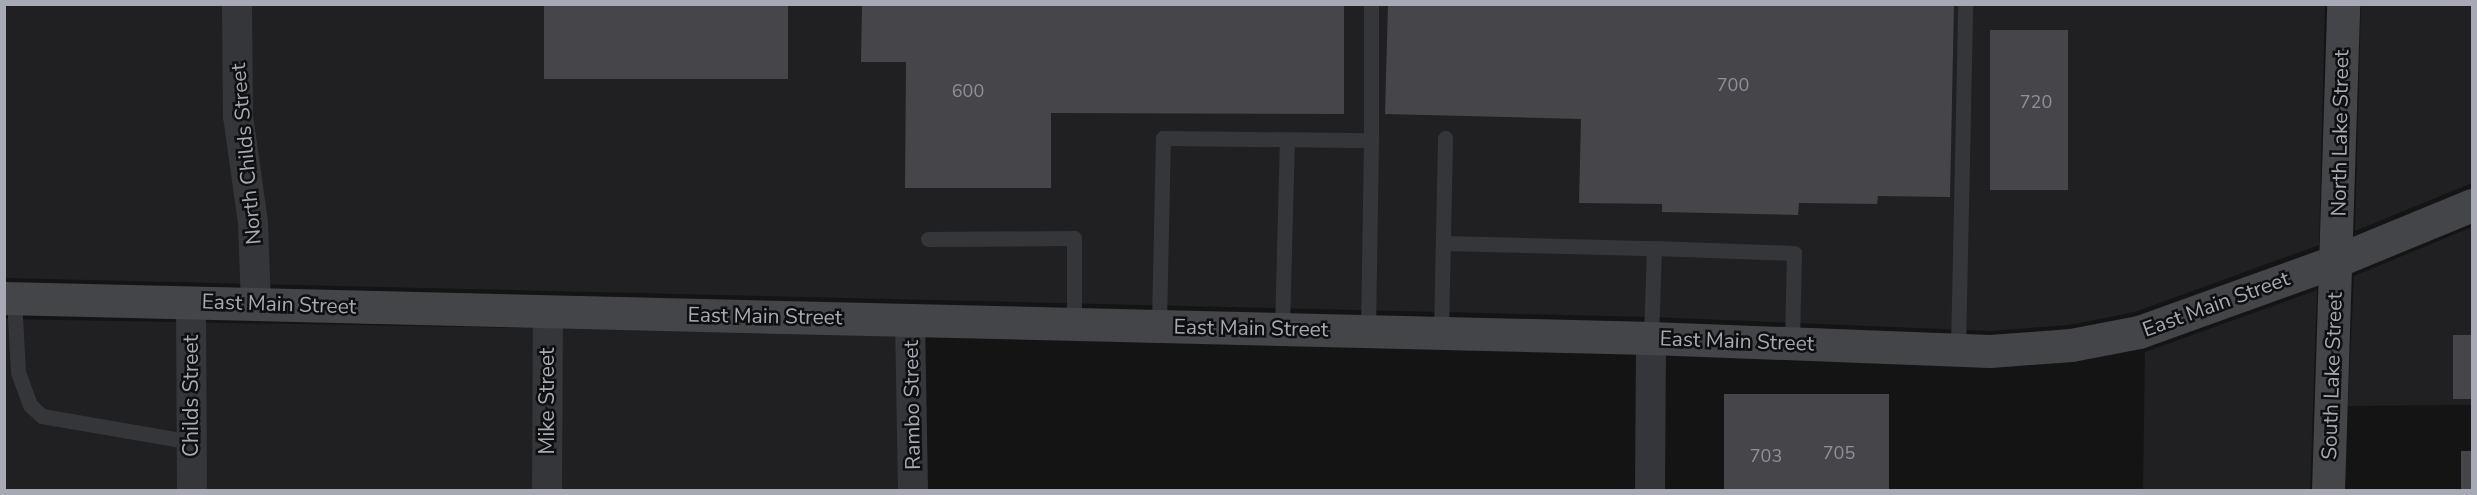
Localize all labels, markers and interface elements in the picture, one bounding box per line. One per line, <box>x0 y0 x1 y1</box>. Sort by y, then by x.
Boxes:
street label: North Lake Street <box>2326 49 2354 217</box>
street label: North Childs Street <box>226 62 266 246</box>
house number: 700 <box>1717 74 1749 96</box>
house number: 600 <box>952 80 984 102</box>
house number: 720 <box>2020 91 2052 113</box>
street label: East Main Street <box>2139 266 2293 342</box>
street label: East Main Street <box>201 289 357 319</box>
street label: South Lake Street <box>2316 292 2348 460</box>
street label: East Main Street <box>688 302 842 330</box>
street label: East Main Street <box>1174 314 1328 342</box>
street label: East Main Street <box>1659 326 1815 356</box>
street label: Childs Street <box>178 335 204 457</box>
street label: Rambo Street <box>898 340 926 470</box>
street label: Mike Street <box>534 348 560 454</box>
house number: 705 <box>1823 442 1855 464</box>
house number: 703 <box>1750 445 1782 467</box>

